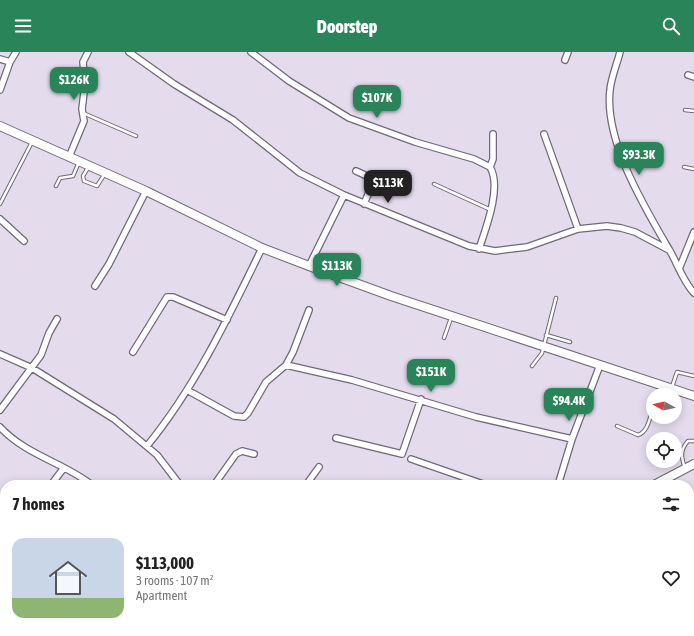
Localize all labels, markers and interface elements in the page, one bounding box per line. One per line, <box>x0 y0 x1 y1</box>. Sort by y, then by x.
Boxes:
icon: menu <box>12 15 34 37</box>
icon: search <box>660 15 682 37</box>
text: Doorstep <box>317 16 377 37</box>
pin: $126K <box>46 67 102 101</box>
text: $126K <box>59 72 89 87</box>
pin: $107K <box>349 85 405 119</box>
text: $107K <box>362 90 392 105</box>
pin: $93.3K <box>606 142 672 176</box>
text: $93.3K <box>623 147 655 162</box>
pin: $113K <box>360 170 416 204</box>
text: $113K <box>373 175 403 190</box>
pin: $113K <box>309 253 365 287</box>
text: $113K <box>322 258 352 273</box>
pin: $151K <box>403 359 459 393</box>
text: $151K <box>416 364 446 379</box>
pin: $94.4K <box>536 388 602 422</box>
north arrow <box>646 388 682 424</box>
map controls <box>646 388 682 468</box>
text: $94.4K <box>553 393 585 408</box>
button: locate <box>646 432 682 468</box>
icon: filters <box>660 493 682 515</box>
text: 7 homes <box>12 494 65 514</box>
text: $113,000 <box>136 553 194 573</box>
icon: home <box>44 554 92 602</box>
icon: heart <box>660 567 682 589</box>
text: 3 rooms · 107 m² <box>136 573 213 588</box>
text: Apartment <box>136 588 187 603</box>

